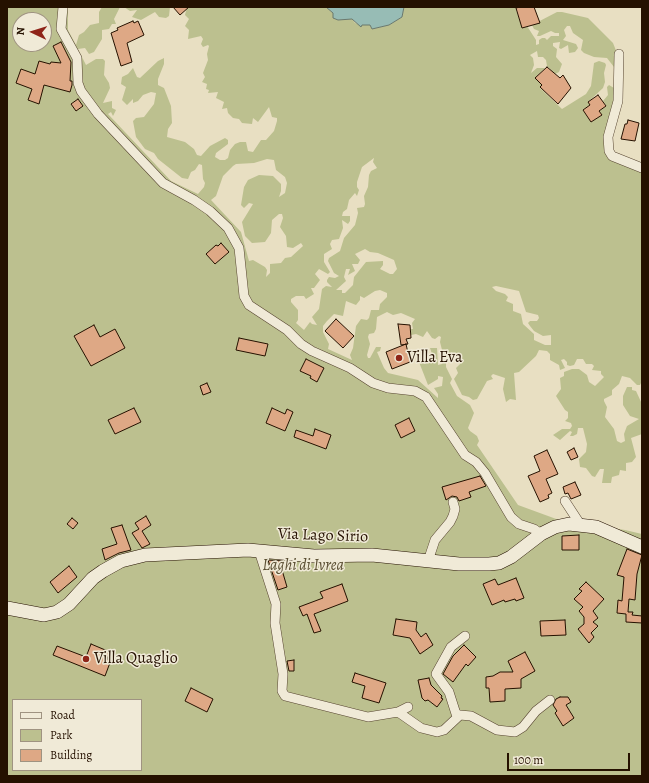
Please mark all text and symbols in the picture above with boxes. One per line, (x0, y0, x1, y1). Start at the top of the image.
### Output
north arrow (12, 12, 52, 52)
text: N (13, 27, 28, 36)
place label: Villa Eva (407, 348, 462, 368)
marker: Villa Eva (394, 353, 404, 363)
street label: Via Lago Sirio (277, 525, 369, 547)
park label: Laghi di Ivrea (262, 556, 344, 576)
place label: Villa Quaglio (94, 649, 178, 669)
marker: Villa Quaglio (81, 654, 91, 664)
legend (12, 699, 142, 771)
text: Road (50, 707, 75, 723)
text: Park (50, 727, 73, 743)
scale bar (509, 745, 632, 771)
text: Building (50, 747, 92, 763)
text: 100 m (514, 752, 543, 768)

